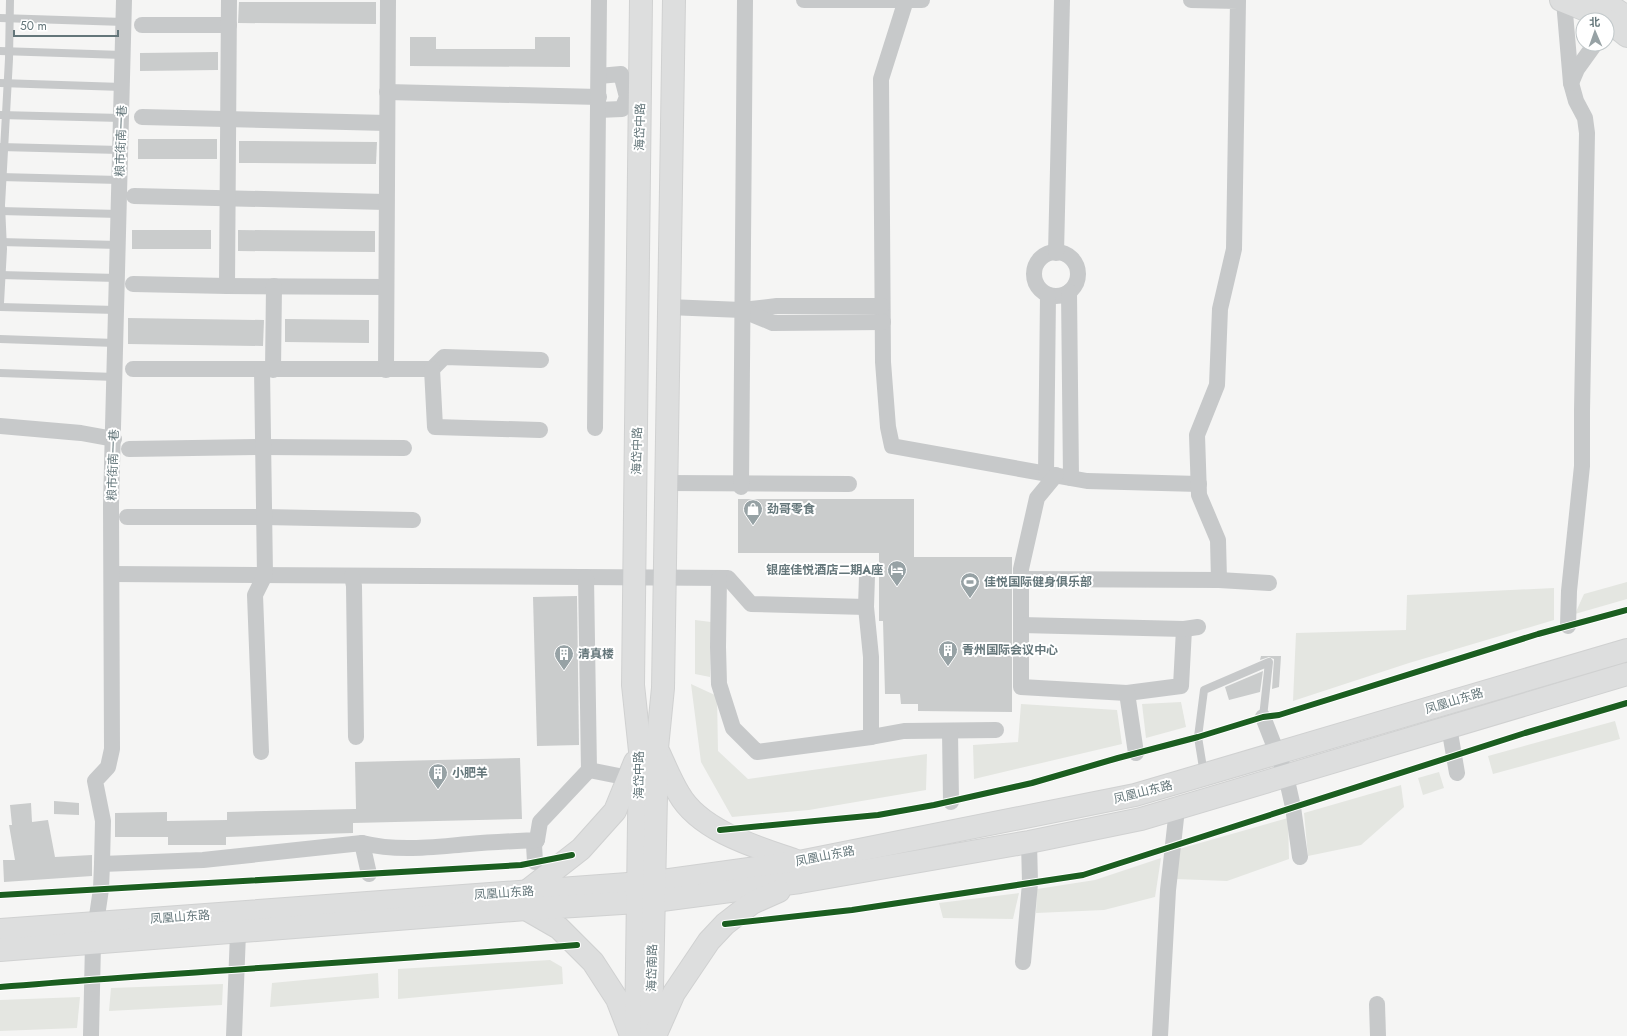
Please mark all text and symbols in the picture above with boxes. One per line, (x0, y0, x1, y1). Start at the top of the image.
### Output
scale bar (14, 12, 118, 38)
north arrow (1575, 12, 1615, 52)
text: 北 (1589, 14, 1600, 30)
text: 50 m (20, 17, 47, 35)
street label: 海岱中路 (631, 103, 649, 151)
street label: 粮市街南一巷 (111, 105, 131, 177)
street label: 海岱中路 (628, 427, 646, 475)
street label: 粮市街南一巷 (103, 429, 123, 501)
shop icon: 劲哥零食 (742, 498, 764, 526)
place label: 劲哥零食 (767, 500, 815, 518)
hotel icon: 银座佳悦酒店二期A座 (886, 559, 908, 587)
place label: 银座佳悦酒店二期A座 (766, 561, 883, 579)
sports icon: 佳悦国际健身俱乐部 (959, 571, 981, 599)
place label: 佳悦国际健身俱乐部 (984, 573, 1092, 591)
building icon: 青州国际会议中心 (937, 639, 959, 667)
place label: 青州国际会议中心 (962, 641, 1058, 659)
building icon: 清真楼 (553, 643, 575, 671)
place label: 清真楼 (578, 645, 614, 663)
street label: 凤凰山东路 (1423, 684, 1485, 718)
street label: 海岱中路 (630, 751, 648, 799)
building icon: 小肥羊 (427, 762, 449, 790)
place label: 小肥羊 (452, 764, 488, 782)
street label: 凤凰山东路 (1112, 776, 1174, 808)
street label: 凤凰山东路 (794, 841, 856, 871)
street label: 凤凰山东路 (473, 882, 535, 904)
street label: 凤凰山东路 (149, 906, 211, 928)
street label: 海岱南路 (643, 944, 661, 992)

